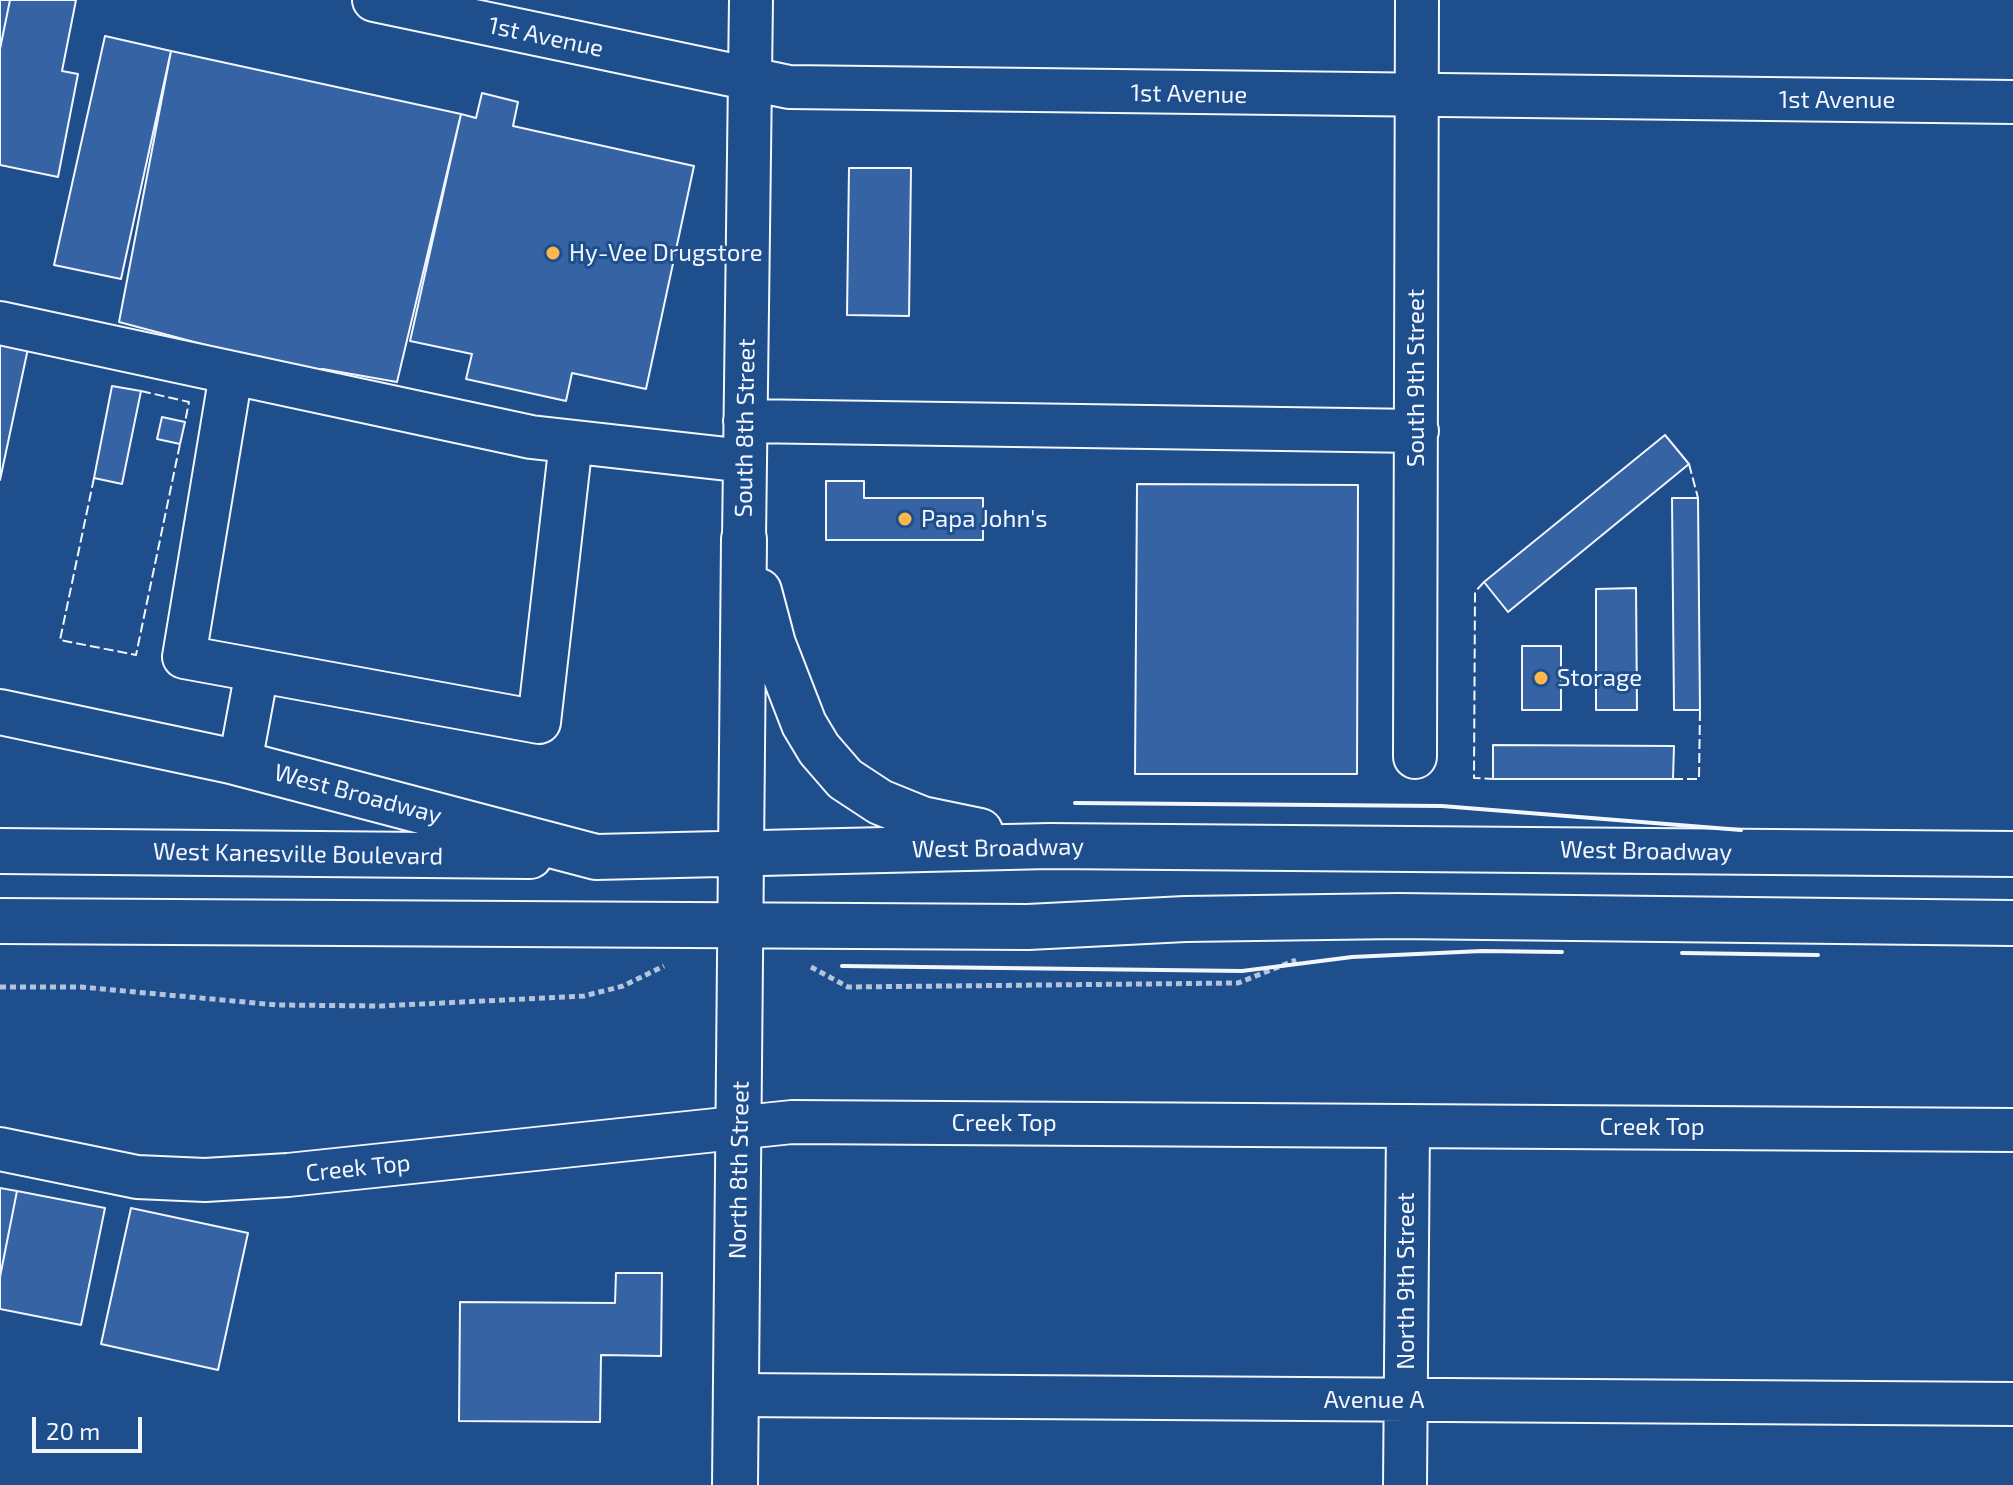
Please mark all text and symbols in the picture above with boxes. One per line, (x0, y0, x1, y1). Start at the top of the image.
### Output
street label: 1st Avenue (486, 11, 606, 63)
street label: 1st Avenue (1130, 79, 1248, 109)
street label: 1st Avenue (1779, 86, 1895, 114)
place label: Hy-Vee Drugstore (569, 239, 763, 267)
marker: Hy-Vee Drugstore (544, 244, 562, 262)
street label: South 9th Street (1402, 289, 1430, 467)
street label: South 8th Street (729, 338, 761, 518)
place label: Papa John's (921, 505, 1047, 533)
marker: Papa John's (896, 510, 914, 528)
place label: Storage (1557, 664, 1642, 692)
marker: Storage (1532, 669, 1550, 687)
street label: West Broadway (271, 758, 445, 830)
street label: West Broadway (912, 832, 1084, 864)
street label: West Broadway (1560, 835, 1732, 867)
street label: West Kanesville Boulevard (153, 837, 443, 871)
street label: North 8th Street (723, 1081, 755, 1259)
street label: Creek Top (951, 1109, 1057, 1137)
street label: Creek Top (1599, 1113, 1705, 1141)
street label: Creek Top (304, 1148, 412, 1188)
street label: North 9th Street (1392, 1192, 1420, 1370)
street label: Avenue A (1324, 1386, 1424, 1414)
scale bar (36, 1401, 146, 1451)
text: 20 m (46, 1416, 100, 1445)

